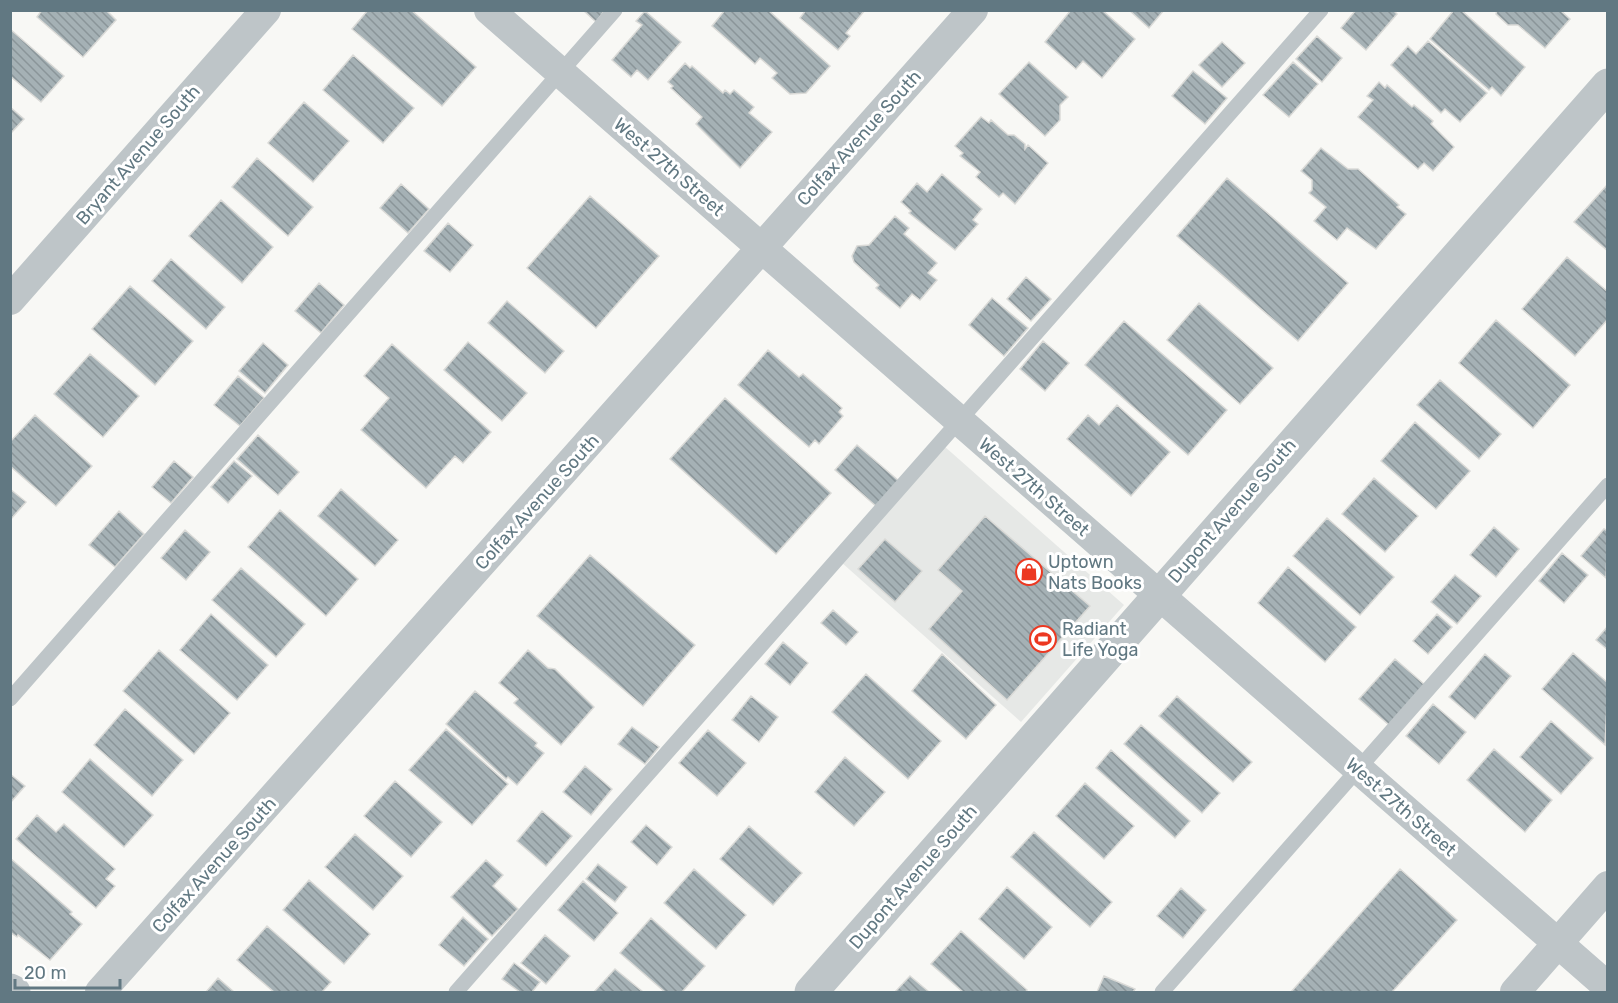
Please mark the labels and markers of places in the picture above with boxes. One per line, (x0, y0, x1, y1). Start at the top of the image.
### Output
place label: Uptown Nats Books (1048, 551, 1142, 594)
shop icon: Uptown Nats Books (1014, 557, 1044, 587)
place label: Radiant Life Yoga (1062, 618, 1138, 661)
sports icon: Radiant Life Yoga (1028, 624, 1058, 654)

